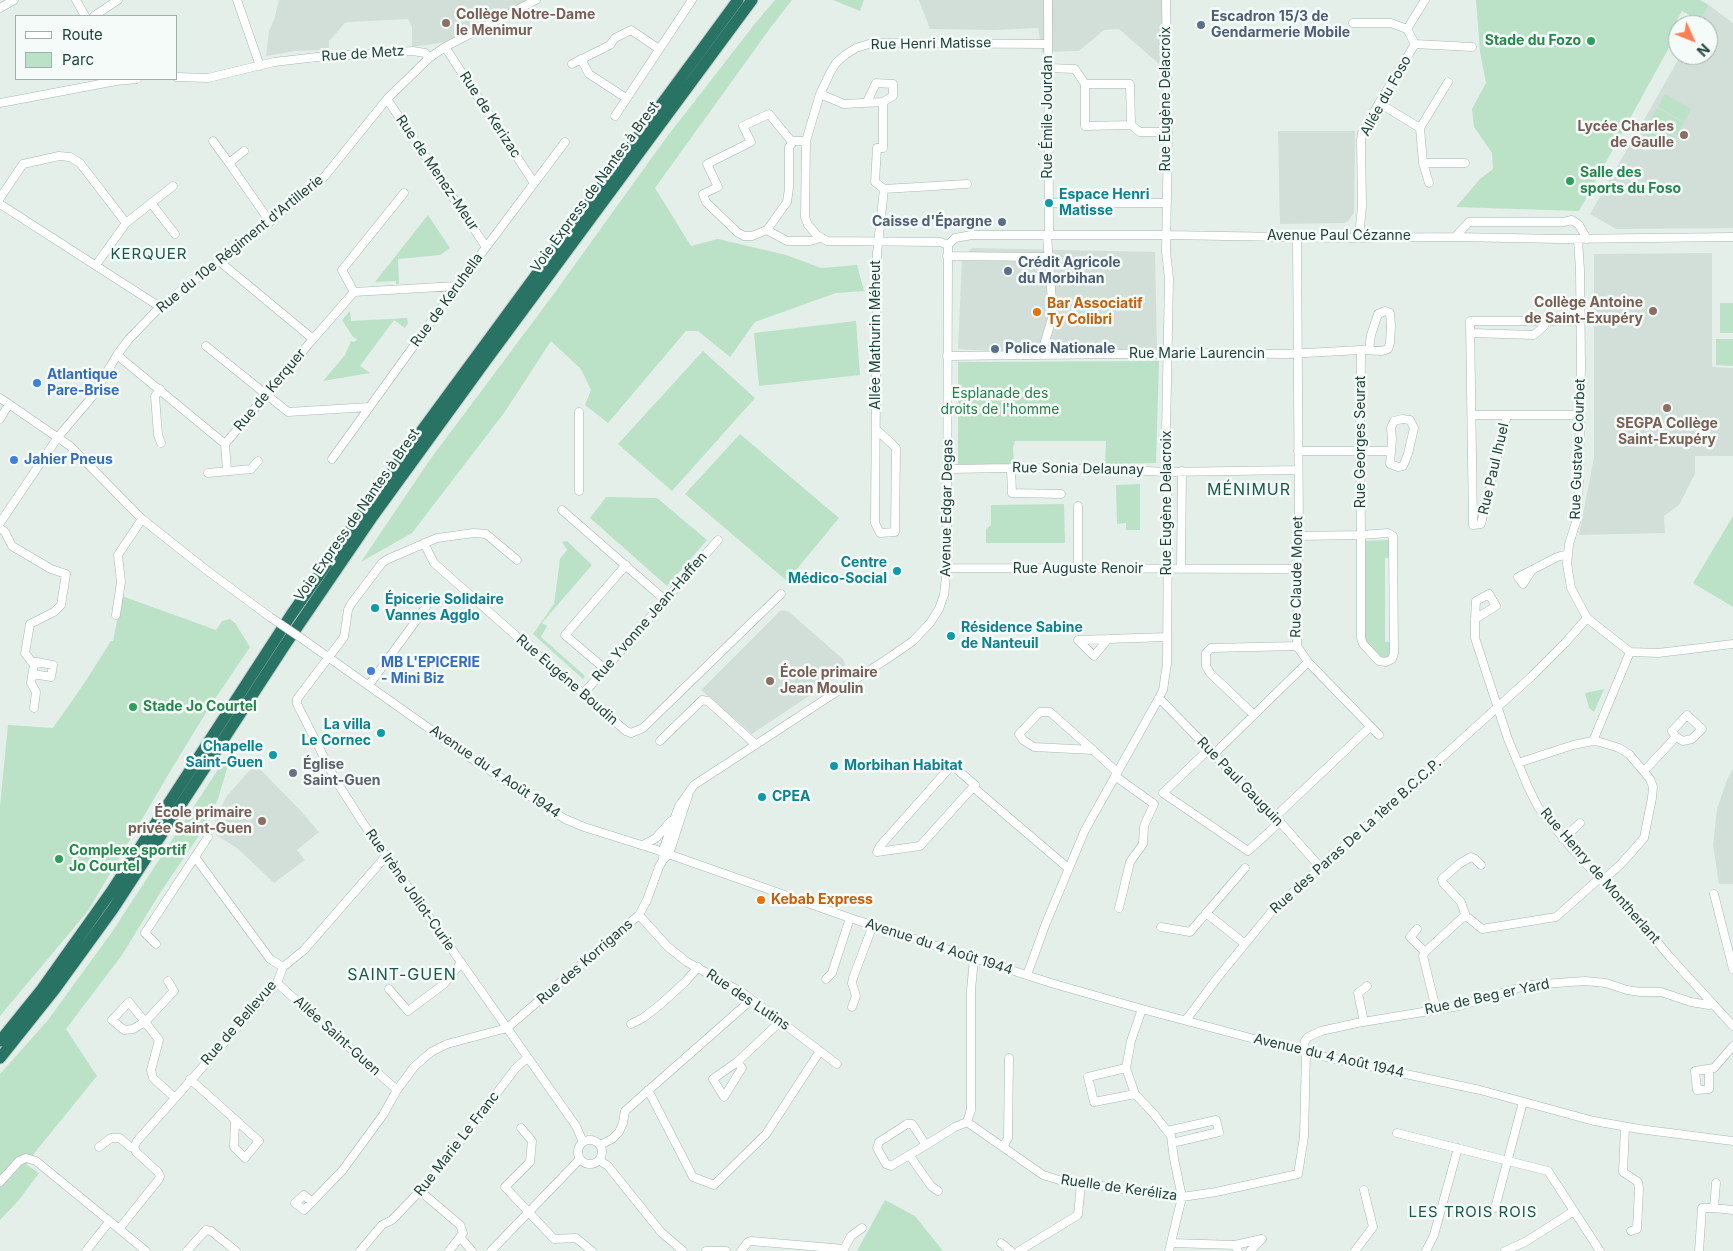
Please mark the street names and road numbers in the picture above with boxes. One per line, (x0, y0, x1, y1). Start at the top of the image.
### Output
street label: Rue Eugène Delacroix (1158, 26, 1174, 172)
street label: Rue Henri Matisse (871, 35, 991, 53)
street label: Rue de Metz (321, 43, 405, 65)
street label: Allée du Foso (1357, 53, 1415, 139)
street label: Rue Émile Jourdan (1040, 55, 1056, 179)
street label: Rue de Kerizac (456, 69, 524, 161)
street label: Voie Express de Nantes à Brest (527, 98, 663, 276)
street label: Rue de Menez-Meur (392, 112, 482, 234)
street label: Rue du 10e Régiment d'Artillerie (153, 171, 327, 317)
street label: Avenue Paul Cézanne (1267, 228, 1411, 244)
street label: Rue de Keruhella (407, 250, 487, 350)
street label: Allée Mathurin Méheut (868, 260, 884, 410)
street label: Rue de Kerquer (231, 345, 309, 435)
street label: Rue Marie Laurencin (1129, 346, 1265, 362)
street label: Rue Georges Seurat (1353, 376, 1369, 508)
street label: Rue Gustave Courbet (1567, 378, 1589, 520)
street label: Rue Paul Ihuel (1475, 421, 1513, 517)
street label: Voie Express de Nantes à Brest (291, 425, 423, 605)
street label: Rue Eugène Delacroix (1159, 430, 1175, 576)
street label: Avenue Edgar Degas (937, 439, 957, 577)
street label: Rue Sonia Delaunay (1012, 459, 1144, 479)
street label: Rue Claude Monet (1288, 516, 1306, 638)
street label: Rue Yvonne Jean-Haffen (589, 549, 711, 685)
street label: Rue Auguste Renoir (1013, 561, 1143, 577)
street label: Rue Eugéne Boudin (513, 631, 621, 729)
street label: Avenue du 4 Août 1944 (426, 722, 564, 822)
street label: Rue Paul Gauguin (1193, 734, 1287, 830)
street label: Rue des Paras De La 1ère B.C.C.P. (1267, 755, 1445, 917)
street label: Rue Henry de Montherlant (1537, 805, 1663, 947)
street label: Rue Irène Joliot-Curie (362, 826, 458, 954)
street label: Avenue du 4 Août 1944 (863, 915, 1015, 979)
street label: Rue des Korrigans (534, 916, 636, 1008)
street label: Rue des Lutins (703, 966, 793, 1034)
street label: Rue de Beg er Yard (1423, 976, 1551, 1018)
street label: Rue de Bellevue (198, 977, 280, 1069)
street label: Allée Saint-Guen (290, 993, 384, 1079)
street label: Avenue du 4 Août 1944 (1252, 1030, 1406, 1082)
street label: Rue Marie Le Franc (411, 1088, 503, 1200)
street label: Ruelle de Keréliza (1060, 1171, 1178, 1205)

